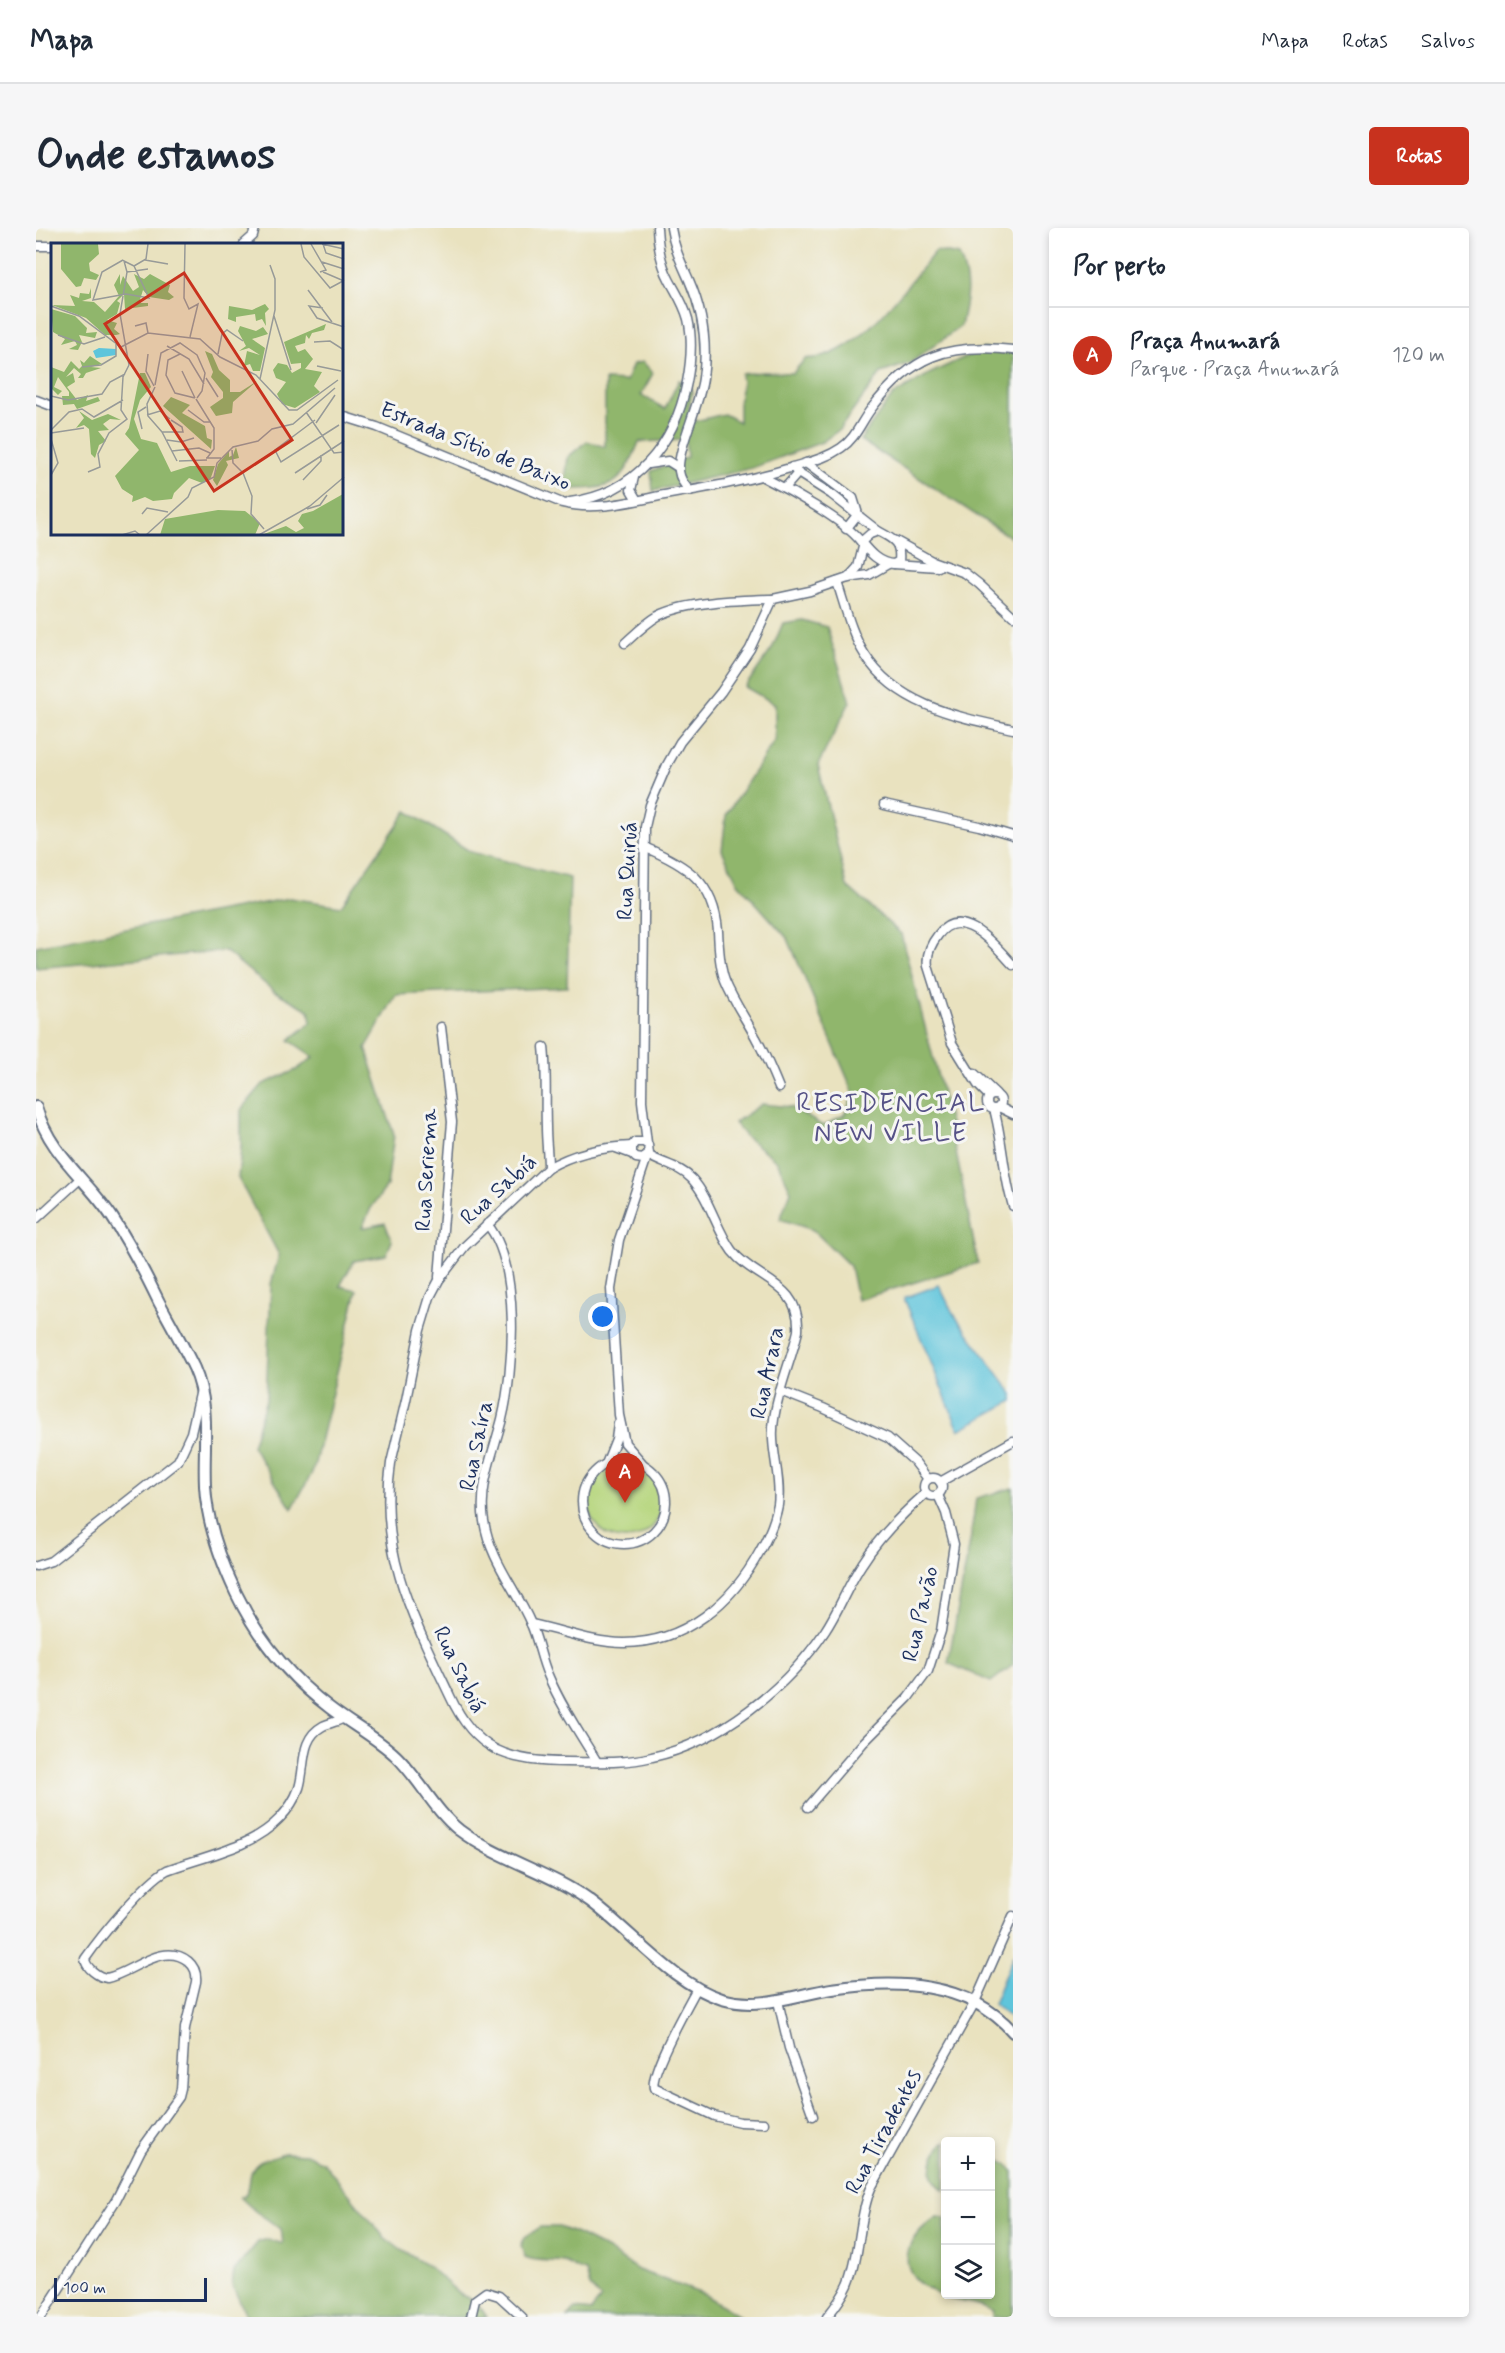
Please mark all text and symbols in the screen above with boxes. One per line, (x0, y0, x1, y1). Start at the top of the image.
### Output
text: Mapa (30, 23, 94, 60)
text: Mapa (1261, 27, 1309, 55)
text: Rotas (1342, 27, 1388, 55)
text: Salvos (1421, 27, 1475, 55)
button: Rotas (1369, 127, 1469, 185)
text: Onde estamos (36, 129, 276, 184)
inset map (51, 243, 344, 536)
text: Por perto (1073, 250, 1166, 284)
text: Praça Anumará (1130, 328, 1280, 356)
text: A (1086, 342, 1099, 369)
text: 120 m (1392, 342, 1445, 369)
text: Parque · Praça Anumará (1130, 356, 1339, 383)
street label: Estrada Sítio de Baixo (376, 396, 574, 498)
street label: Rua Quiruá (611, 821, 645, 921)
district label: RESIDENCIAL NEW VILLE (796, 1087, 986, 1151)
street label: Rua Seriema (410, 1107, 444, 1232)
street label: Rua Sabiá (455, 1148, 543, 1232)
your location (588, 1302, 617, 1331)
street label: Rua Arara (745, 1324, 791, 1422)
street label: Rua Saíra (454, 1398, 500, 1494)
pin: A (606, 1454, 644, 1503)
street label: Rua Pavão (896, 1563, 946, 1665)
street label: Rua Sabiá (426, 1622, 492, 1718)
street label: Rua Tiradentes (839, 2064, 929, 2199)
map controls (941, 2137, 995, 2299)
button: + (941, 2137, 995, 2191)
button: − (941, 2191, 995, 2245)
button: layers (941, 2245, 995, 2299)
scale bar (54, 2275, 207, 2302)
text: 100 m (63, 2278, 106, 2299)

